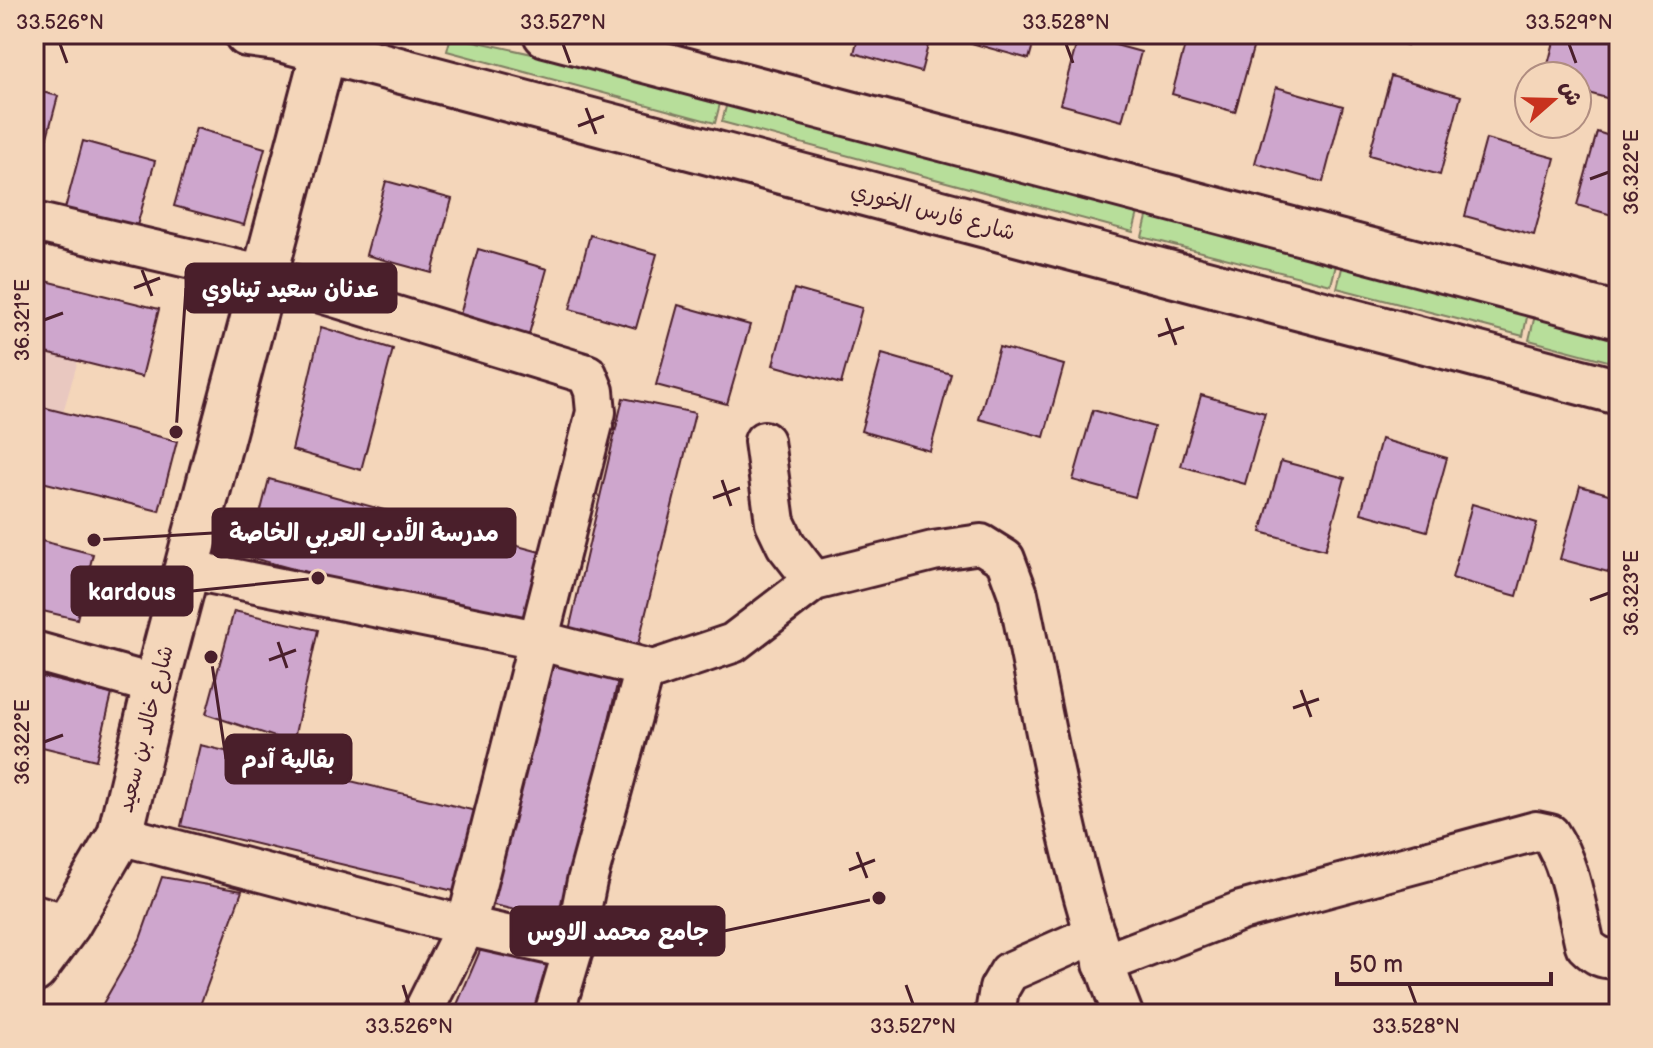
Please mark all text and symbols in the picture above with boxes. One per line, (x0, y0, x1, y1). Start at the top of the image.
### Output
text: 33.526°N (16, 11, 104, 35)
text: 33.527°N (520, 11, 606, 35)
text: 33.528°N (1022, 11, 1110, 35)
text: 33.529°N (1525, 11, 1613, 35)
north arrow (1513, 60, 1593, 140)
text: ش (1554, 78, 1587, 110)
text: 36.322°E (1620, 129, 1644, 215)
street label: شارع فارس الخوري (847, 177, 1018, 249)
callout: عدنان سعيد تيناوي (186, 264, 396, 312)
text: عدنان سعيد تيناوي (202, 275, 380, 307)
text: 36.321°E (11, 279, 35, 361)
callout: مدرسة الأدب العربي الخاصة (213, 509, 515, 557)
text: مدرسة الأدب العربي الخاصة (229, 516, 499, 554)
text: 36.323°E (1620, 550, 1644, 636)
callout: kardous (72, 567, 192, 615)
text: kardous (88, 578, 176, 607)
street label: شارع خالد بن سعيد (112, 643, 181, 816)
text: 36.322°E (11, 699, 35, 785)
callout: بقالية آدم (226, 735, 351, 783)
text: بقالية آدم (241, 746, 335, 778)
callout: جامع محمد الاوس (511, 907, 724, 955)
text: جامع محمد الاوس (527, 918, 709, 949)
scale bar (1337, 936, 1551, 986)
text: 50 m (1349, 950, 1403, 979)
text: 33.526°N (365, 1015, 453, 1039)
text: 33.527°N (870, 1015, 956, 1039)
text: 33.528°N (1372, 1015, 1460, 1039)

